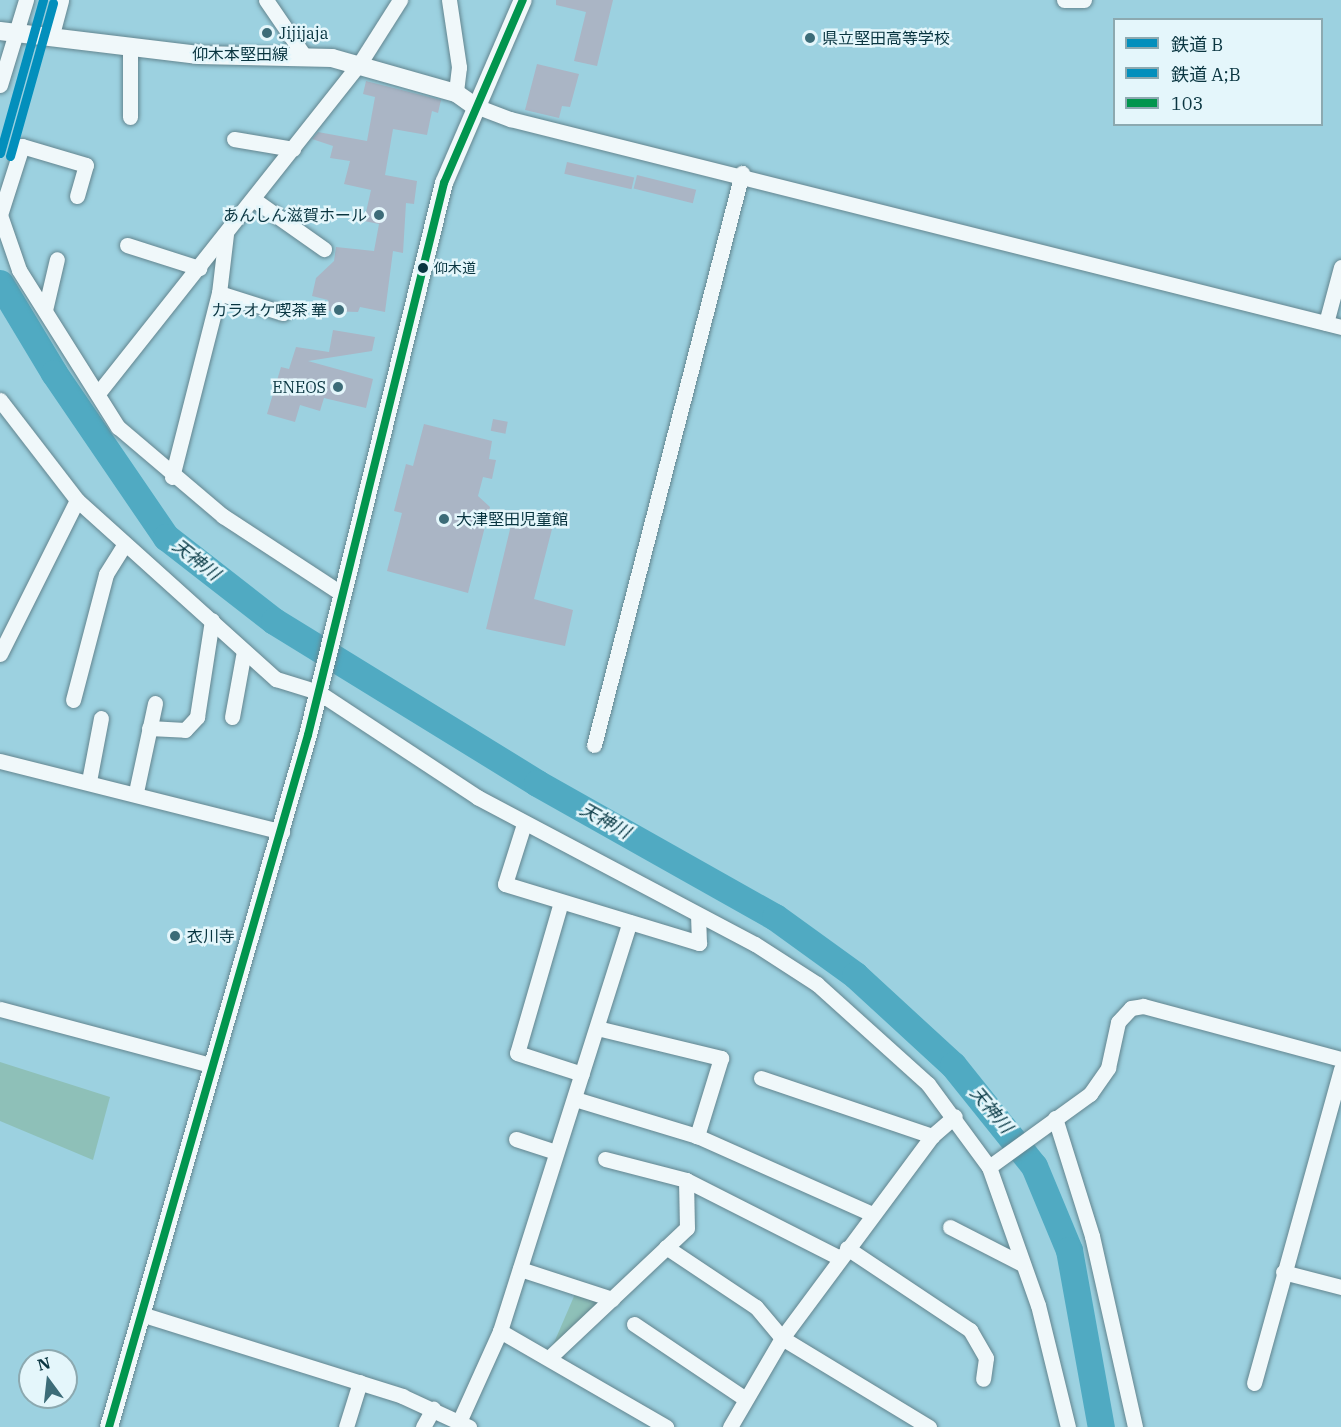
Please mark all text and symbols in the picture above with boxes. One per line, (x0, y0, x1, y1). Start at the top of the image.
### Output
legend (1113, 18, 1323, 126)
place label: Jijijaja (279, 23, 328, 43)
marker: Jijijaja (260, 26, 274, 40)
place label: 県立堅田高等学校 (822, 28, 950, 48)
marker: 県立堅田高等学校 (803, 31, 817, 45)
text: 鉄道 B (1171, 33, 1223, 56)
street label: 仰木本堅田線 (192, 44, 288, 64)
text: 鉄道 A;B (1171, 63, 1241, 86)
text: 103 (1171, 92, 1203, 115)
place label: あんしん滋賀ホール (223, 205, 367, 225)
marker: あんしん滋賀ホール (372, 208, 386, 222)
place label: 仰木道 (434, 260, 476, 276)
marker: 仰木道 (417, 262, 429, 274)
place label: カラオケ喫茶 華 (211, 300, 327, 320)
marker: カラオケ喫茶 華 (332, 303, 346, 317)
place label: ENEOS (272, 377, 326, 397)
marker: ENEOS (331, 380, 345, 394)
place label: 大津堅田児童館 (456, 509, 568, 529)
marker: 大津堅田児童館 (437, 512, 451, 526)
water label: 天神川 (168, 535, 224, 585)
water label: 天神川 (576, 798, 634, 844)
place label: 衣川寺 (187, 926, 235, 946)
marker: 衣川寺 (168, 929, 182, 943)
water label: 天神川 (965, 1082, 1017, 1138)
north arrow (18, 1349, 78, 1409)
text: N (35, 1352, 53, 1375)

